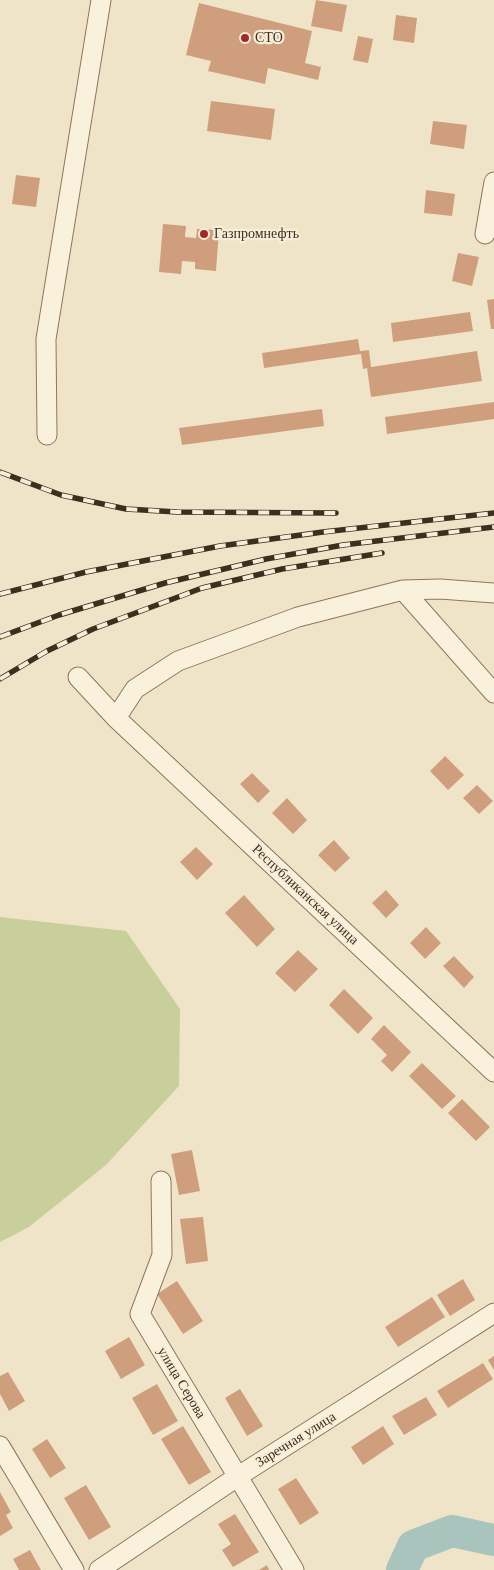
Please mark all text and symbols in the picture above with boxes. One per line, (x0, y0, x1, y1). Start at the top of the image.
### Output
place label: СТО (255, 30, 283, 46)
marker: СТО (239, 32, 251, 44)
place label: Газпромнефть (214, 226, 299, 242)
marker: Газпромнефть (198, 228, 210, 240)
street label: Республиканская улица (248, 841, 362, 949)
street label: улица Серова (153, 1344, 209, 1422)
street label: Заречная улица (253, 1409, 339, 1471)

